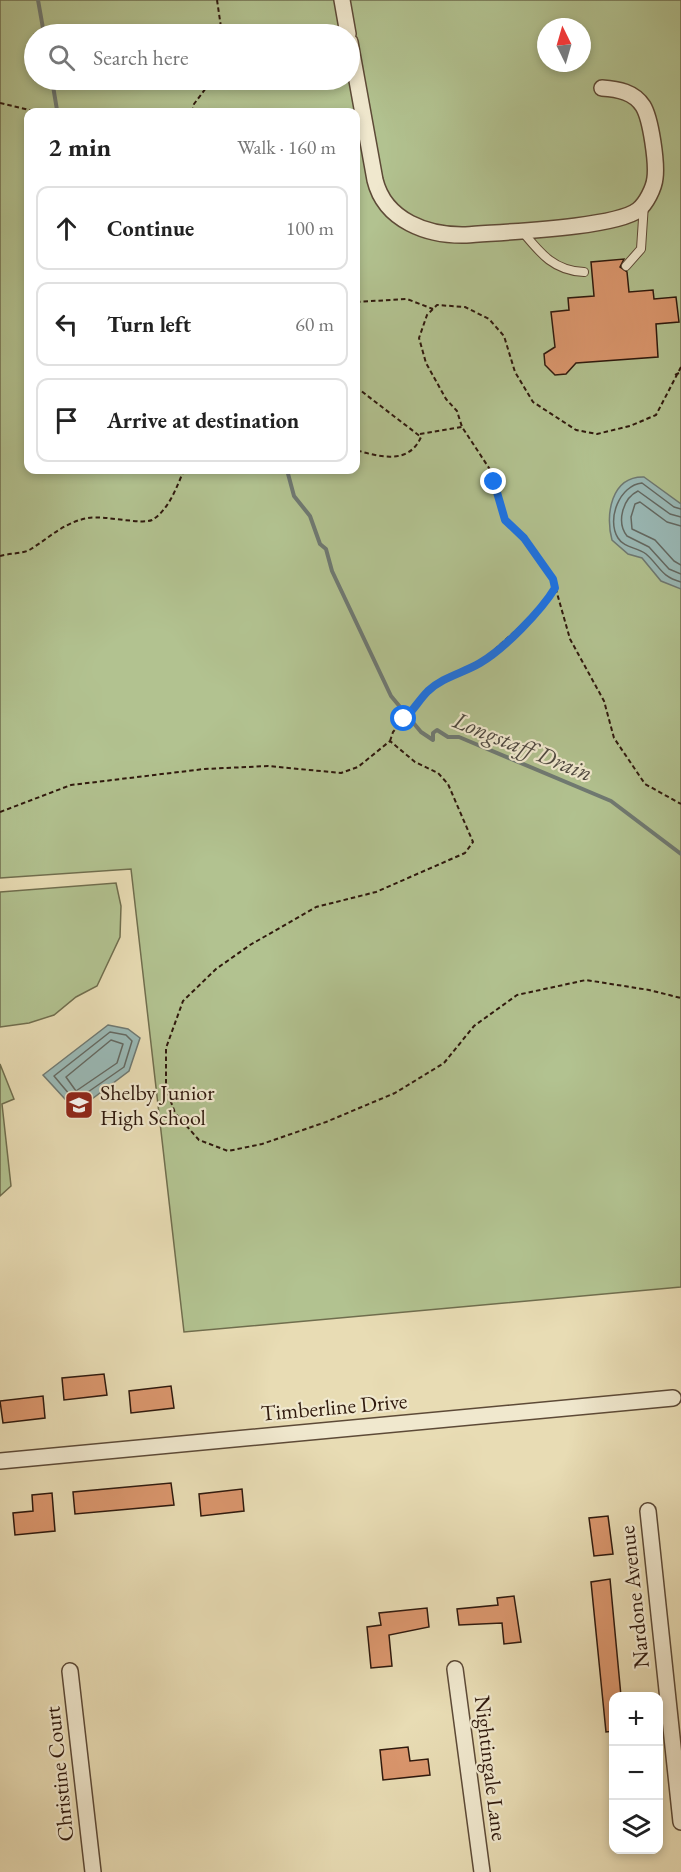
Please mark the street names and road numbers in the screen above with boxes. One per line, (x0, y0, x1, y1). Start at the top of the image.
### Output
street label: Timberline Drive (260, 1386, 409, 1428)
street label: Nardone Avenue (612, 1524, 656, 1670)
street label: Nightingale Lane (468, 1694, 514, 1843)
street label: Christine Court (37, 1705, 81, 1843)

